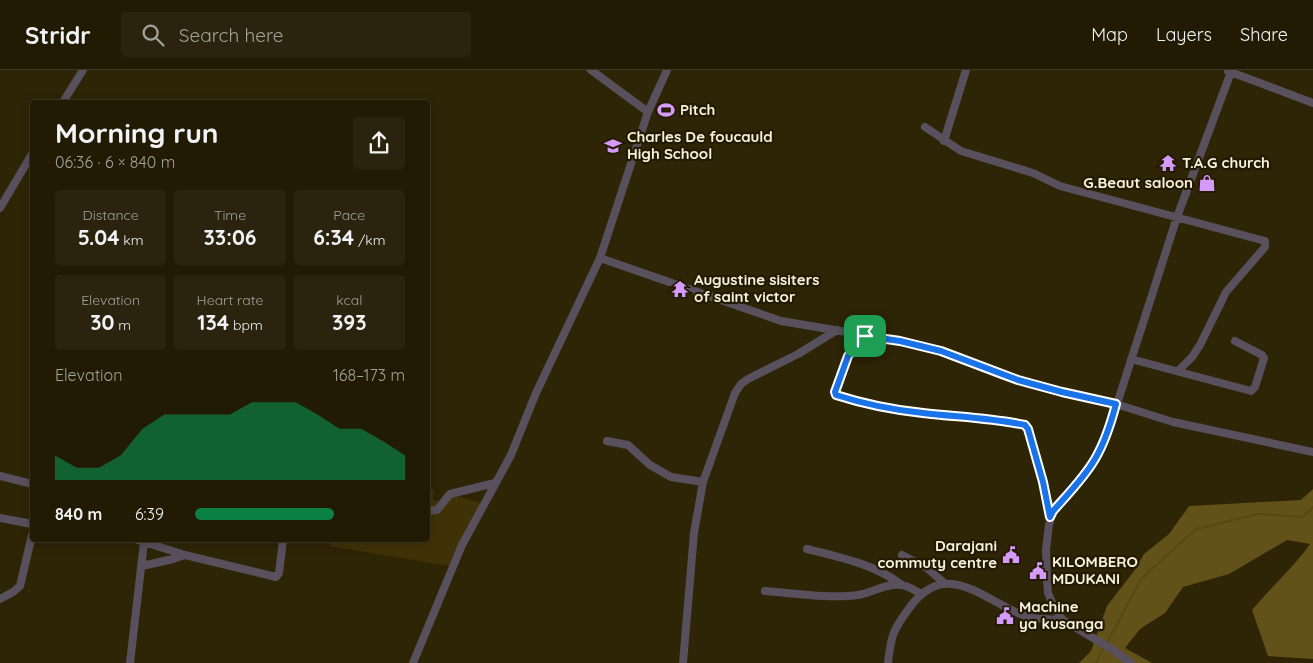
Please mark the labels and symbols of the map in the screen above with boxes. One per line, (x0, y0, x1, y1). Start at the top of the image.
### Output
sports icon: Pitch (656, 100, 676, 120)
place label: Pitch (680, 100, 715, 119)
place label: Charles De foucauld High School (627, 127, 773, 163)
school or university icon: Charles De foucauld High School (603, 136, 623, 156)
temple icon: T.A.G church (1158, 153, 1178, 173)
place label: T.A.G church (1182, 153, 1270, 172)
place label: G.Beaut saloon (1083, 173, 1193, 192)
shop icon: G.Beaut saloon (1197, 173, 1217, 193)
place label: Augustine sisiters of saint victor (694, 270, 819, 306)
temple icon: Augustine sisiters of saint victor (670, 279, 690, 299)
pin (844, 315, 886, 357)
place label: Darajani commuty centre (877, 536, 997, 572)
public building icon: Darajani commuty centre (1001, 545, 1021, 565)
place label: KILOMBERO MDUKANI (1052, 552, 1138, 588)
public building icon: KILOMBERO MDUKANI (1028, 561, 1048, 581)
place label: Machine ya kusanga (1019, 597, 1103, 633)
public building icon: Machine ya kusanga (995, 606, 1015, 626)

